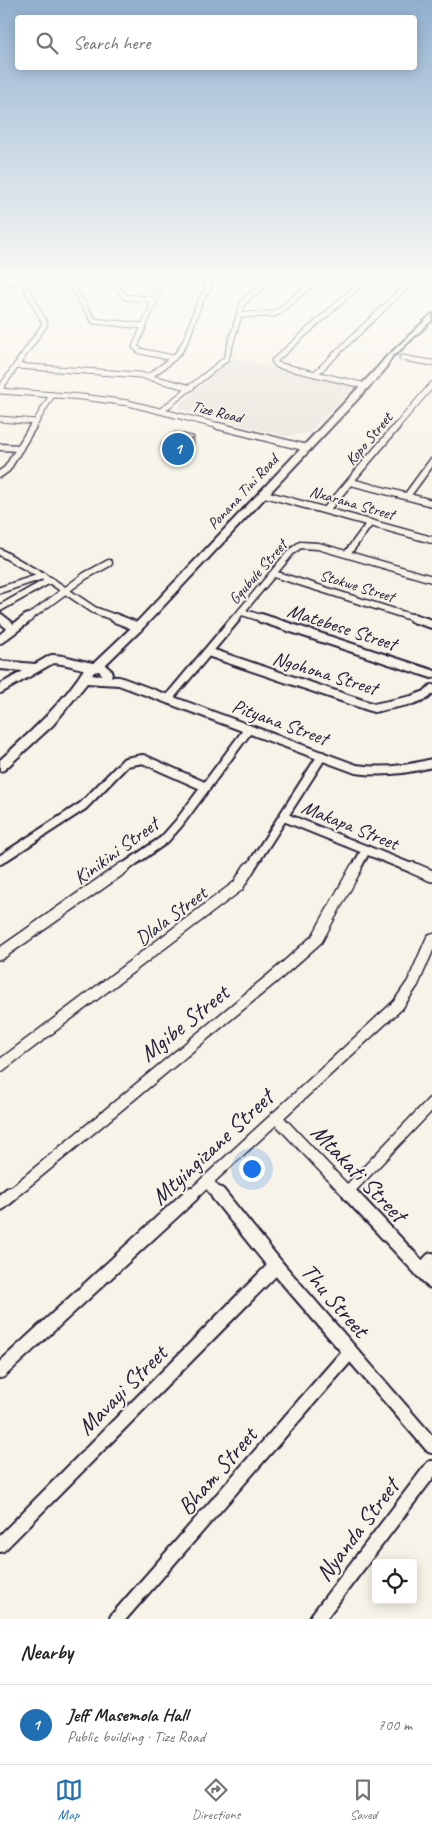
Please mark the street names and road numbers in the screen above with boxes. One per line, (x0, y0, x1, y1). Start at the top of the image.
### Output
street label: Tize Road (190, 396, 247, 429)
street label: Kopo Street (341, 407, 398, 470)
street label: Ponana Tini Road (203, 448, 285, 534)
street label: Nxarana Street (307, 481, 399, 525)
street label: Gqubule Street (225, 534, 293, 608)
street label: Stokwe Street (317, 565, 399, 608)
street label: Matebese Street (284, 598, 403, 657)
street label: Ngohona Street (270, 645, 384, 702)
street label: Pityana Street (229, 693, 335, 752)
street label: Makapa Street (298, 794, 404, 857)
street label: Kinikini Street (69, 810, 166, 890)
street label: Dlala Street (130, 880, 214, 951)
street label: Mgibe Street (133, 977, 236, 1068)
street label: Mtyingizane Street (145, 1081, 282, 1211)
street label: Mtakati Street (305, 1118, 415, 1231)
street label: Thu Street (294, 1257, 377, 1345)
street label: Mavayi Street (71, 1337, 175, 1441)
street label: Bham Street (171, 1419, 265, 1521)
street label: Nyanda Street (309, 1470, 407, 1587)

